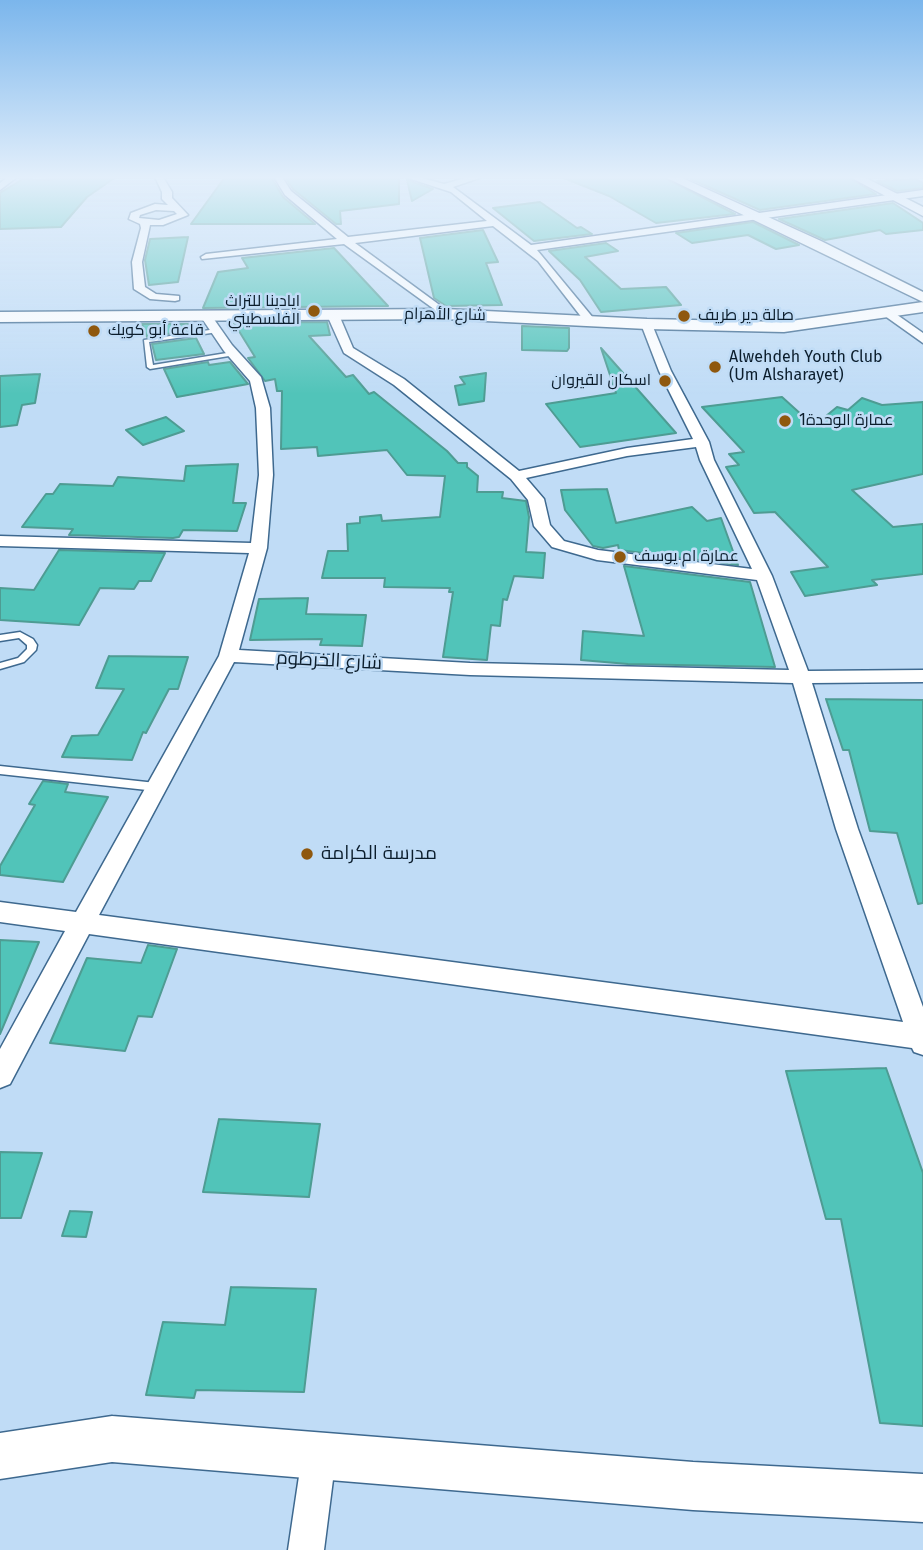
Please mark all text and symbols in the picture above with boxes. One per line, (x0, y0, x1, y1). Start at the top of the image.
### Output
place label: ايادينا للتراث الفلسطيني (225, 292, 300, 330)
marker: ايادينا للتراث الفلسطيني (306, 303, 322, 319)
street label: شارع الأهرام (404, 305, 486, 325)
place label: صالة دير طريف (698, 306, 794, 326)
marker: صالة دير طريف (676, 308, 692, 324)
place label: قاعة أبو كويك (108, 321, 204, 341)
marker: قاعة أبو كويك (86, 323, 102, 339)
place label: Alwehdeh Youth Club (Um Alsharayet) (729, 348, 883, 386)
marker: Alwehdeh Youth Club (Um Alsharayet) (707, 359, 723, 375)
place label: اسكان القيروان (551, 371, 651, 391)
marker: اسكان القيروان (657, 373, 673, 389)
place label: عمارة الوحدة1 (799, 411, 893, 431)
marker: عمارة الوحدة1 (777, 413, 793, 429)
place label: عمارة ام يوسف (634, 547, 739, 567)
marker: عمارة ام يوسف (612, 549, 628, 565)
street label: شارع الخرطوم (275, 647, 383, 675)
place label: مدرسة الكرامة (321, 843, 437, 865)
marker: مدرسة الكرامة (299, 846, 315, 862)

